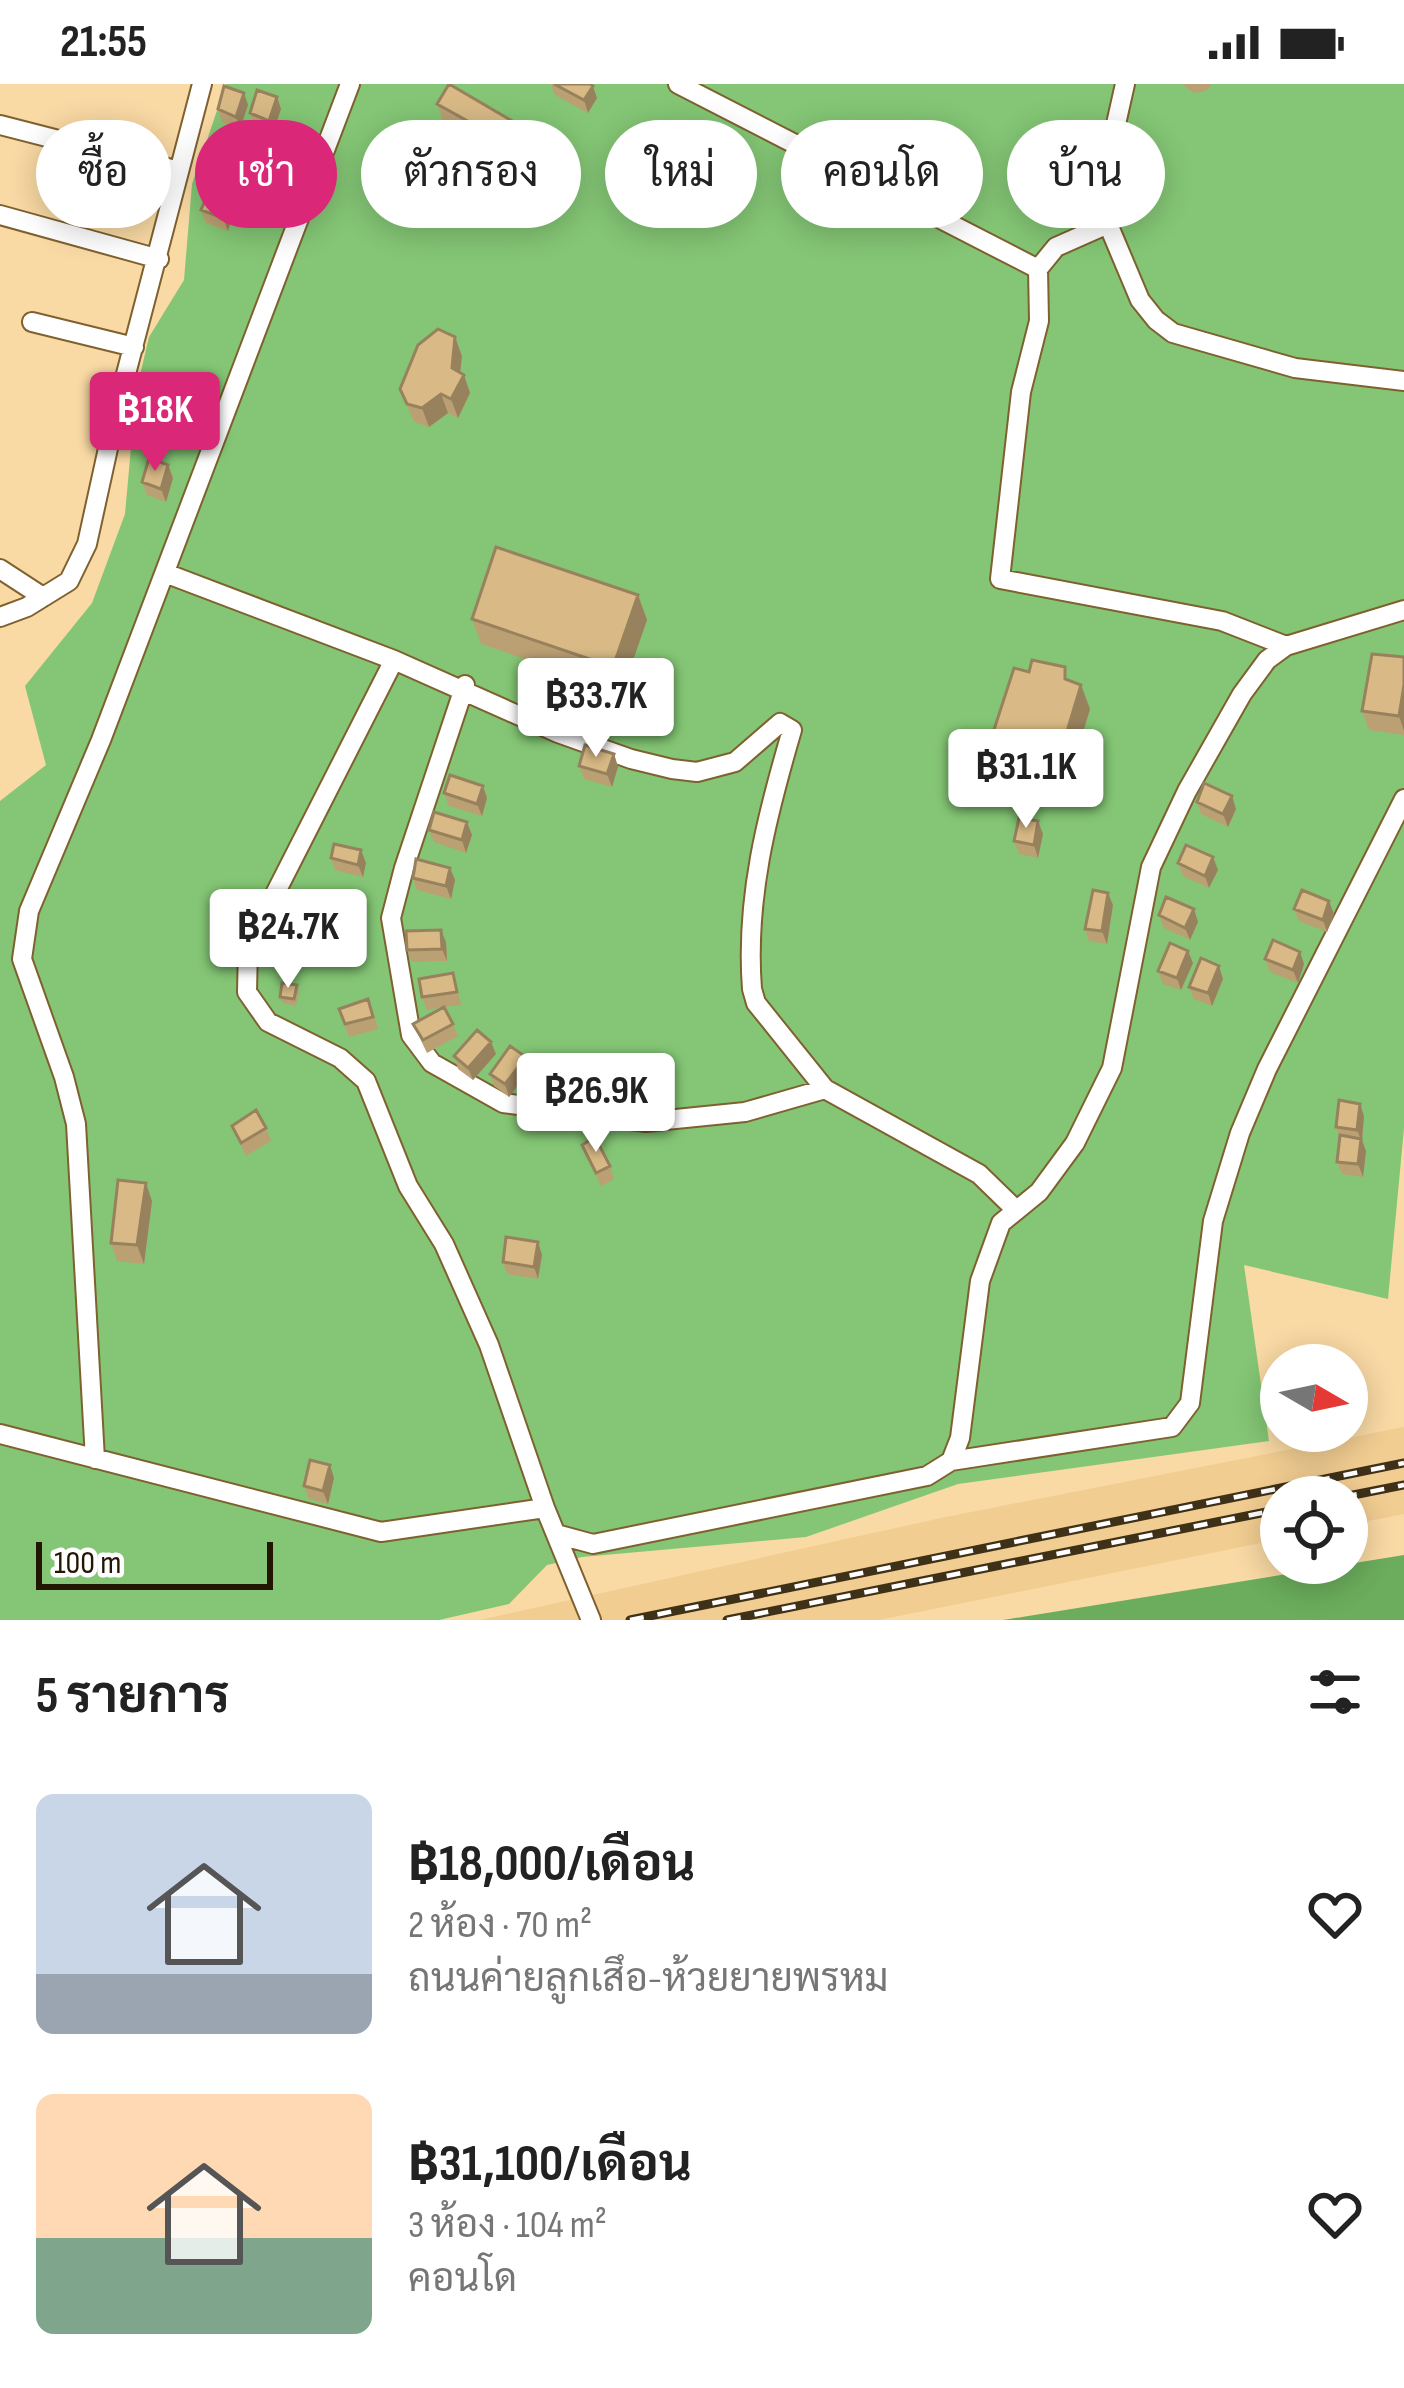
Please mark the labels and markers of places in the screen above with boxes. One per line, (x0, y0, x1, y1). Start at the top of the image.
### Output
pin: ฿18K (84, 372, 226, 474)
pin: ฿33.7K (498, 658, 694, 760)
pin: ฿31.1K (928, 729, 1124, 831)
pin: ฿24.7K (190, 889, 386, 991)
pin: ฿26.9K (498, 1053, 694, 1155)

